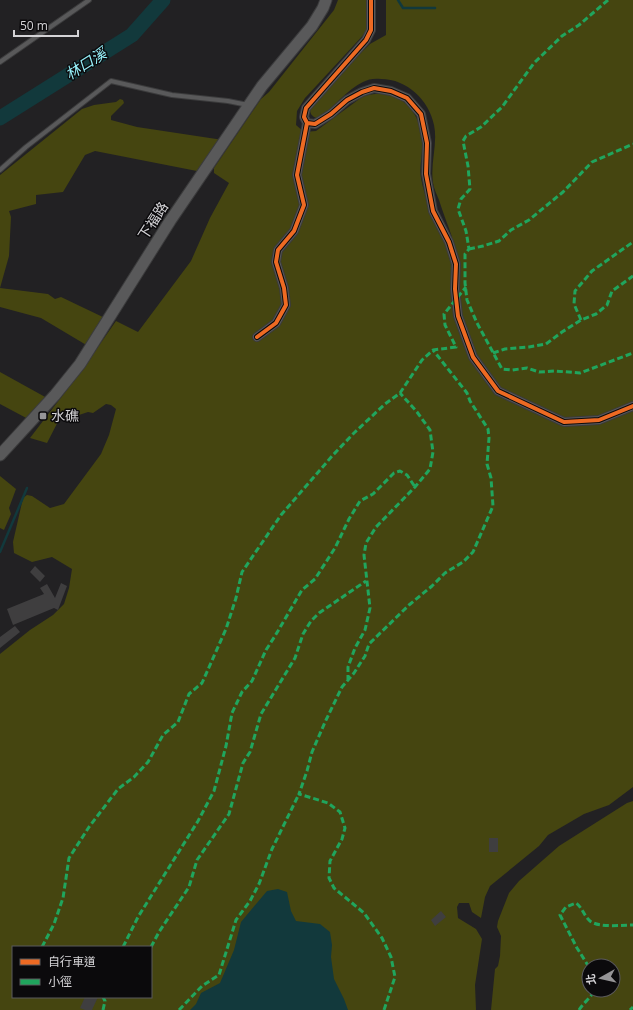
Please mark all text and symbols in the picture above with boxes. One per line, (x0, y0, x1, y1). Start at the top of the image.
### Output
scale bar (14, 12, 78, 38)
text: 50 m (20, 17, 48, 34)
water label: 林口溪 (61, 42, 112, 84)
street label: 下福路 (133, 198, 172, 244)
place label: 水礁 (51, 406, 79, 425)
marker: 水礁 (38, 411, 48, 421)
legend (12, 946, 152, 998)
text: 自行車道 (48, 953, 96, 970)
north arrow (581, 958, 621, 998)
text: 小徑 (48, 973, 72, 990)
text: 北 (582, 973, 599, 986)

